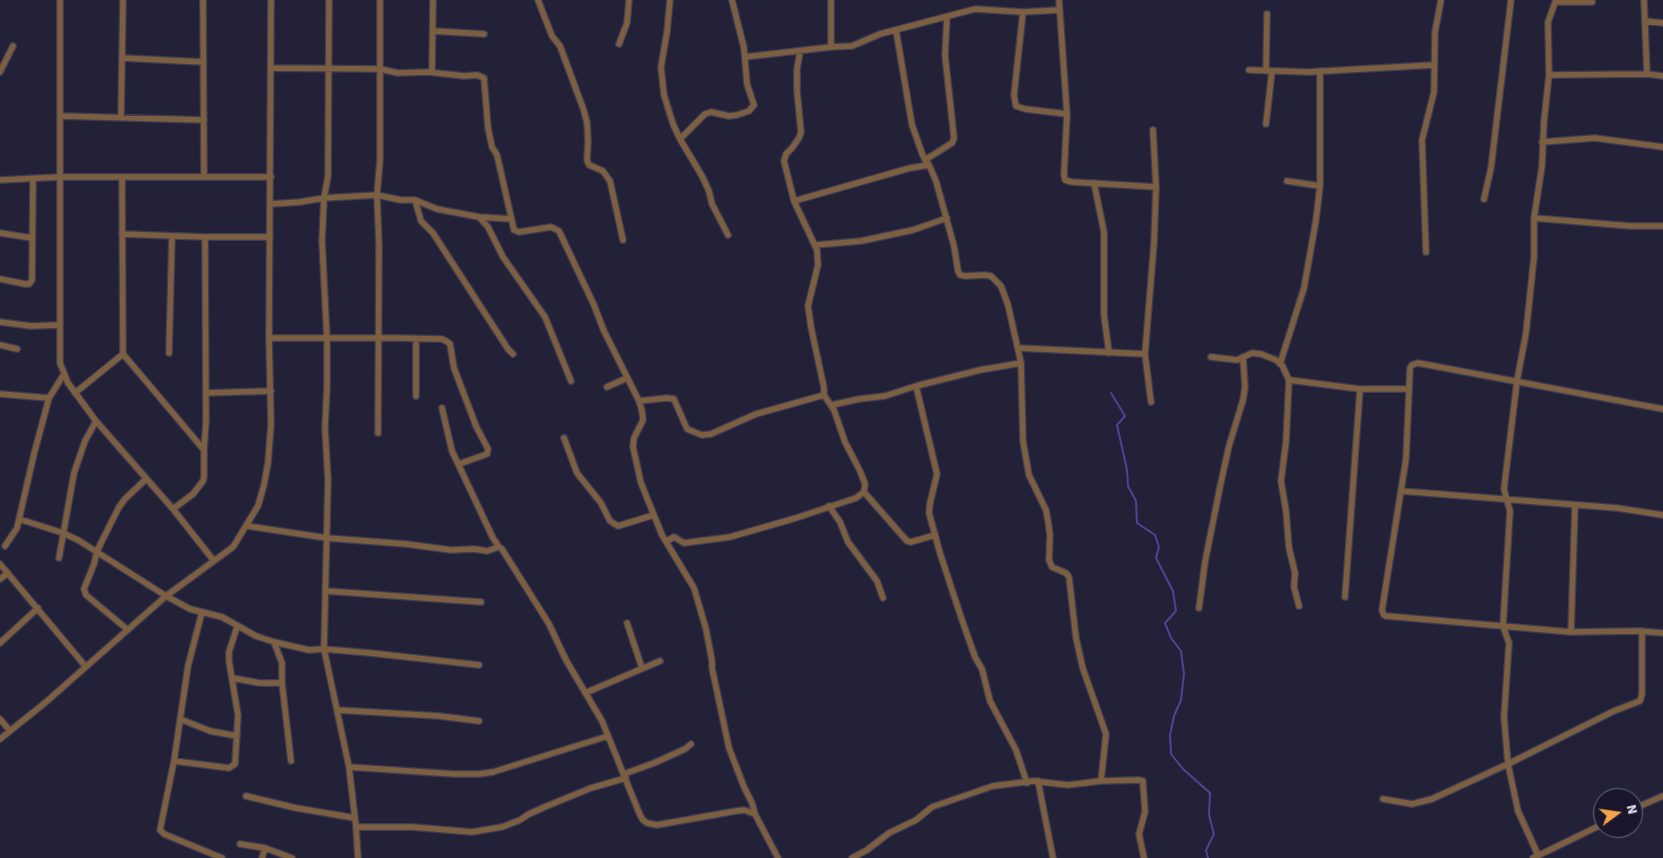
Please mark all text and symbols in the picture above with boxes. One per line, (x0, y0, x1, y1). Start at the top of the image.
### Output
north arrow (1593, 788, 1643, 838)
text: N (1621, 803, 1642, 817)

